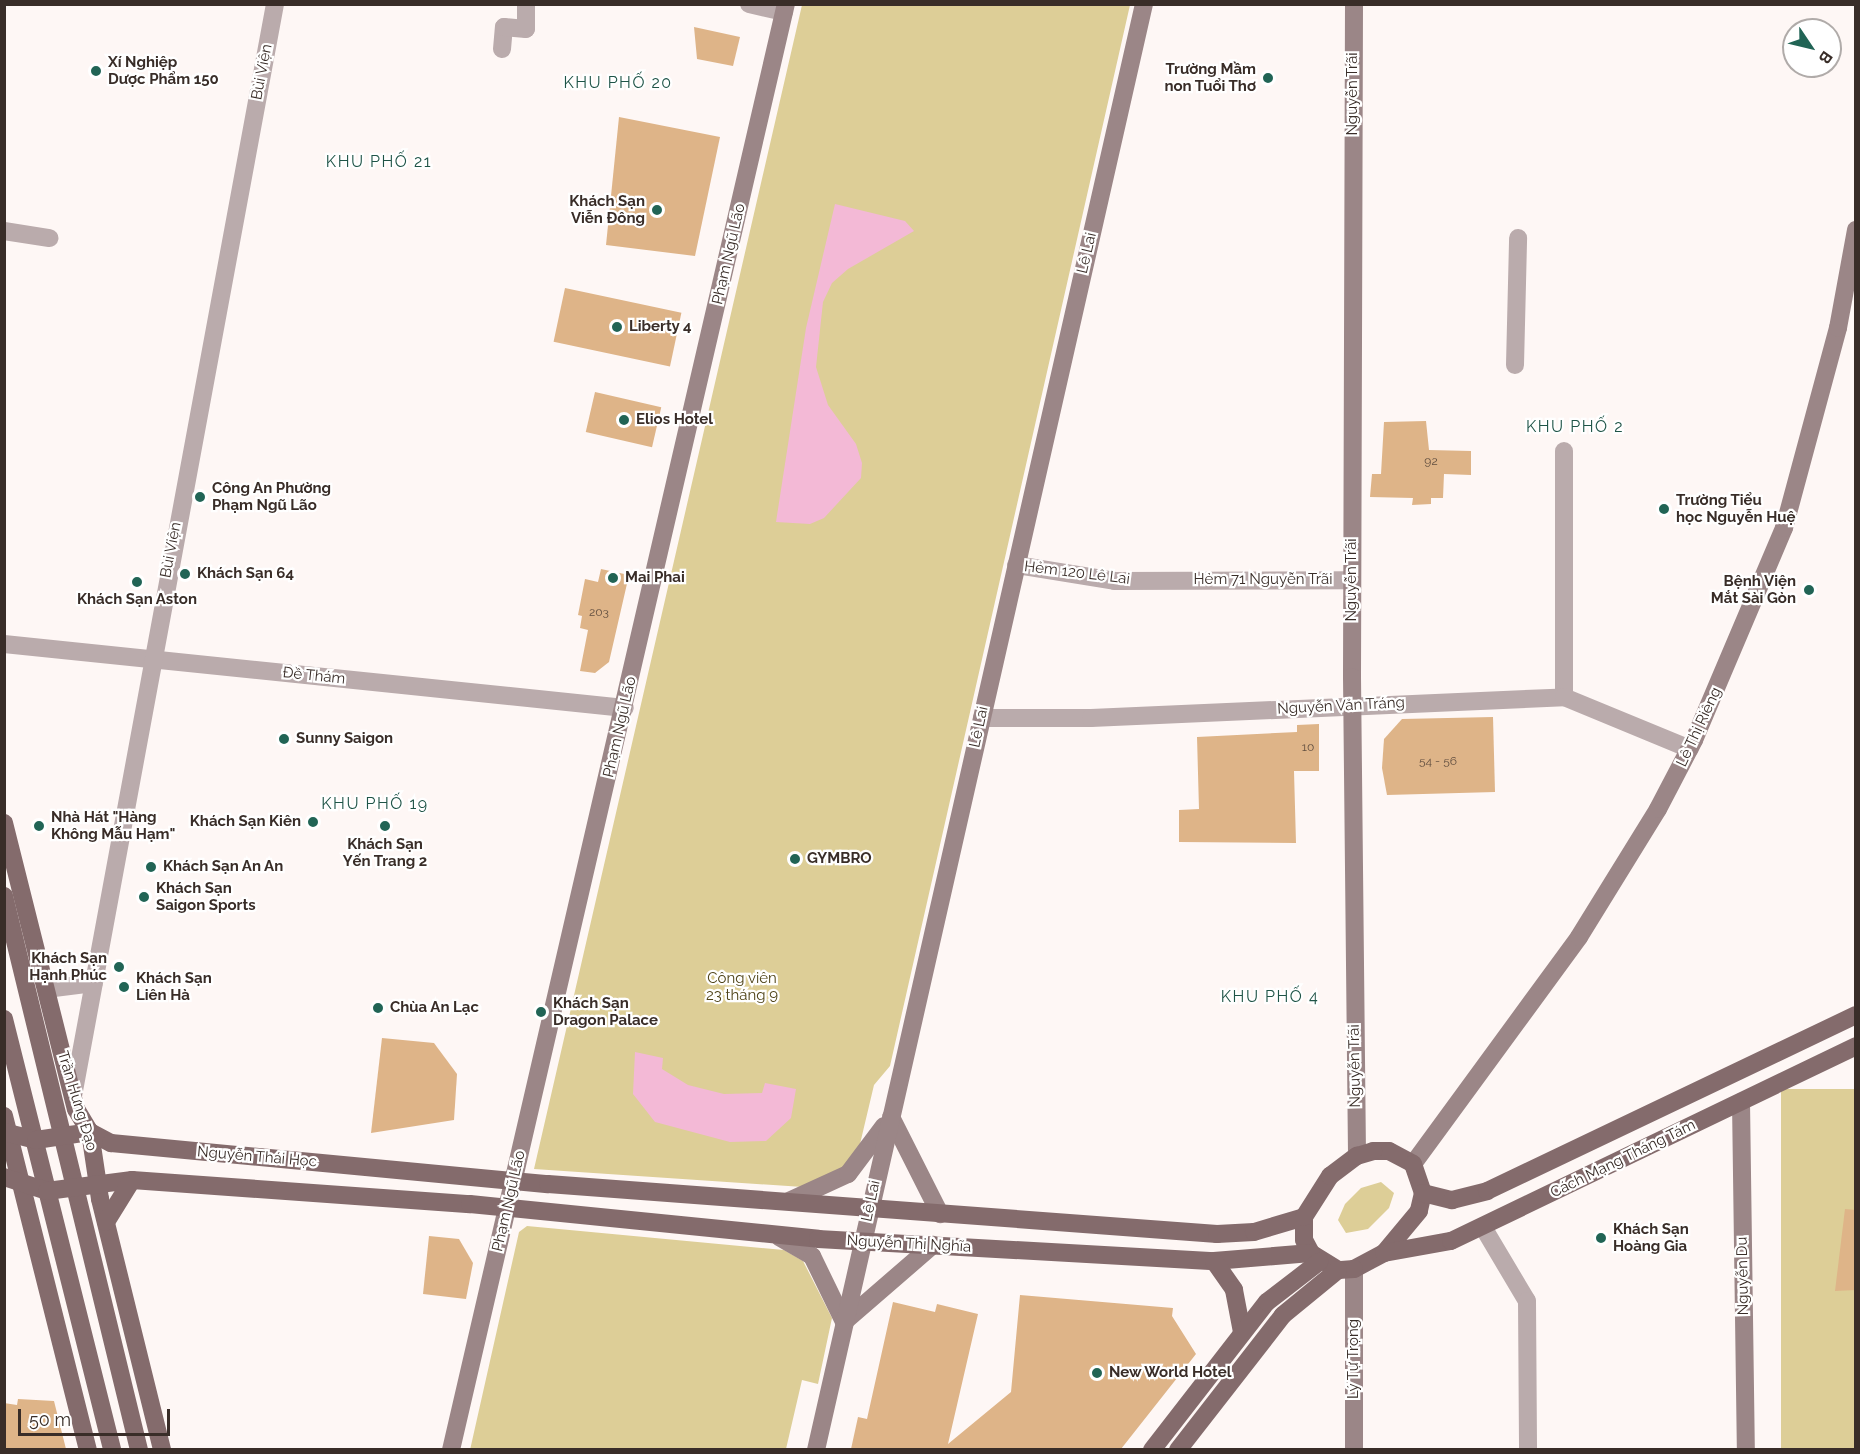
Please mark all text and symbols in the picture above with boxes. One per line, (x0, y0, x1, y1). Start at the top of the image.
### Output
north arrow (1782, 18, 1842, 78)
street label: Bùi Viện (248, 42, 276, 102)
text: B (1815, 48, 1836, 67)
street label: Nguyễn Trãi (1344, 52, 1362, 136)
place label: Xí Nghiệp Dược Phẩm 150 (108, 53, 219, 88)
place label: Trường Mầm non Tuổi Thơ (1164, 60, 1256, 95)
marker: Xí Nghiệp Dược Phẩm 150 (89, 64, 103, 78)
marker: Trường Mầm non Tuổi Thơ (1261, 71, 1275, 85)
district label: KHU PHỐ 20 (563, 73, 673, 93)
district label: KHU PHỐ 21 (326, 152, 432, 172)
place label: Khách Sạn Viễn Đông (569, 192, 645, 227)
street label: Phạm Ngũ Lão (709, 202, 749, 306)
marker: Khách Sạn Viễn Đông (650, 203, 664, 217)
street label: Lê Lai (1074, 231, 1100, 275)
place label: Liberty 4 (629, 318, 692, 336)
marker: Liberty 4 (610, 320, 624, 334)
place label: Elios Hotel (636, 411, 713, 429)
marker: Elios Hotel (617, 413, 631, 427)
district label: KHU PHỐ 2 (1526, 417, 1624, 437)
house number: 92 (1424, 455, 1438, 469)
place label: Công An Phường Phạm Ngũ Lão (212, 479, 332, 514)
marker: Công An Phường Phạm Ngũ Lão (193, 490, 207, 504)
place label: Trường Tiểu học Nguyễn Huệ (1676, 491, 1796, 526)
marker: Trường Tiểu học Nguyễn Huệ (1657, 502, 1671, 516)
street label: Bùi Viện (157, 520, 185, 580)
street label: Nguyễn Trãi (1343, 538, 1361, 622)
street label: Hẻm 120 Lê Lai (1023, 558, 1131, 588)
place label: Khách Sạn 64 (197, 565, 294, 583)
marker: Khách Sạn 64 (178, 567, 192, 581)
place label: Mai Phai (625, 569, 685, 587)
marker: Mai Phai (606, 571, 620, 585)
street label: Hẻm 71 Nguyễn Trãi (1193, 571, 1333, 589)
place label: Bệnh Viện Mắt Sài Gòn (1711, 572, 1796, 607)
marker: Khách Sạn Aston (130, 575, 144, 589)
marker: Bệnh Viện Mắt Sài Gòn (1800, 581, 1818, 599)
place label: Khách Sạn Aston (77, 591, 197, 609)
house number: 203 (589, 606, 609, 620)
street label: Ðề Thám (282, 664, 346, 688)
street label: Phạm Ngũ Lão (600, 675, 640, 779)
street label: Lê Thị Riêng (1673, 684, 1725, 770)
street label: Nguyễn Văn Tráng (1276, 694, 1406, 718)
street label: Lê Lai (966, 705, 992, 749)
place label: Sunny Saigon (296, 730, 394, 748)
marker: Sunny Saigon (277, 732, 291, 746)
house number: 10 (1302, 741, 1314, 755)
house number: 54 - 56 (1419, 755, 1457, 769)
district label: KHU PHỐ 19 (321, 794, 429, 814)
place label: Nhà Hát "Hàng Không Mẫu Hạm" (51, 808, 175, 843)
place label: Khách Sạn Kiên (190, 813, 301, 831)
marker: Khách Sạn Kiên (306, 815, 320, 829)
marker: Nhà Hát "Hàng Không Mẫu Hạm" (32, 819, 46, 833)
marker: Khách Sạn Yến Trang 2 (378, 819, 392, 833)
place label: Khách Sạn Yến Trang 2 (342, 835, 428, 870)
place label: GYMBRO (807, 850, 872, 868)
marker: GYMBRO (788, 852, 802, 866)
place label: Khách Sạn An An (163, 858, 284, 876)
marker: Khách Sạn An An (144, 860, 158, 874)
place label: Khách Sạn Saigon Sports (156, 879, 256, 914)
marker: Khách Sạn Saigon Sports (137, 890, 151, 904)
place label: Khách Sạn Hạnh Phúc (29, 949, 107, 984)
marker: Khách Sạn Hạnh Phúc (112, 960, 126, 974)
place label: Khách Sạn Liên Hà (136, 969, 212, 1004)
park label: Công viên 23 tháng 9 (706, 969, 778, 1004)
marker: Khách Sạn Liên Hà (117, 980, 131, 994)
district label: KHU PHỐ 4 (1221, 987, 1319, 1007)
place label: Khách Sạn Dragon Palace (553, 994, 658, 1029)
place label: Chùa An Lạc (390, 999, 479, 1017)
marker: Chùa An Lạc (371, 1001, 385, 1015)
marker: Khách Sạn Dragon Palace (534, 1005, 548, 1019)
street label: Nguyễn Trãi (1345, 1024, 1365, 1108)
street label: Trần Hưng Đạo (53, 1049, 101, 1153)
street label: Cách Mạng Tháng Tám (1547, 1116, 1699, 1202)
street label: Nguyễn Thái Học (196, 1143, 318, 1171)
street label: Phạm Ngũ Lão (489, 1149, 529, 1253)
street label: Lê Lai (858, 1179, 884, 1223)
place label: Khách Sạn Hoàng Gia (1613, 1220, 1689, 1255)
marker: Khách Sạn Hoàng Gia (1594, 1231, 1608, 1245)
street label: Nguyễn Thị Nghĩa (846, 1232, 972, 1256)
street label: Nguyễn Du (1733, 1236, 1753, 1316)
street label: Lý Tự Trọng (1345, 1318, 1363, 1400)
place label: New World Hotel (1109, 1364, 1232, 1382)
marker: New World Hotel (1090, 1366, 1104, 1380)
scale bar (21, 1397, 172, 1435)
text: 50 m (29, 1409, 71, 1430)

